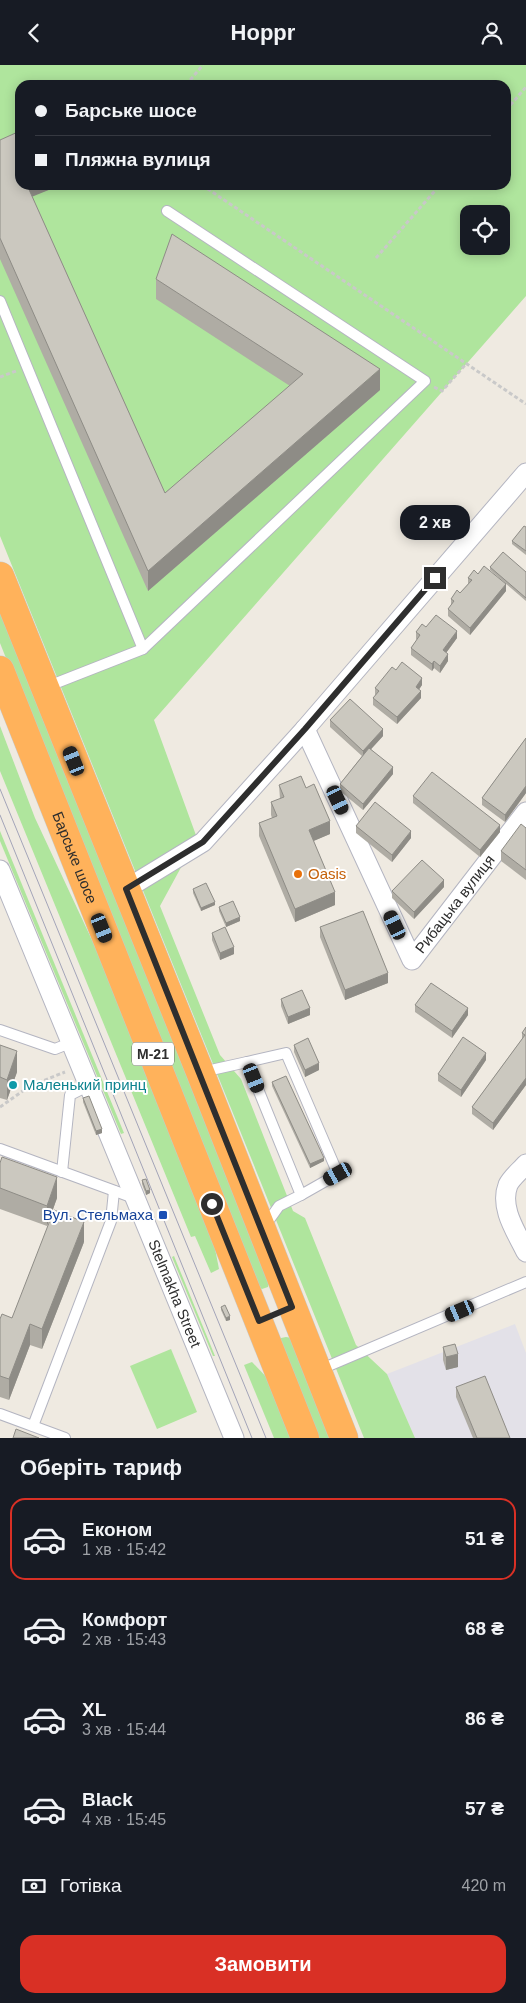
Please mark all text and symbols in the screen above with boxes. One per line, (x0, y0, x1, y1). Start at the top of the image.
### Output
icon: back (20, 19, 48, 47)
icon: person (478, 19, 506, 47)
text: Hoppr (231, 20, 295, 45)
text: Барське шосе (65, 100, 197, 121)
text: Пляжна вулиця (65, 149, 211, 170)
map controls (460, 205, 510, 255)
button: locate (460, 205, 510, 255)
callout: 2 хв (400, 505, 470, 541)
text: 2 хв (419, 514, 451, 531)
route end (424, 567, 446, 589)
car (61, 744, 86, 778)
car (324, 783, 351, 817)
street label: Барське шосе (49, 809, 101, 906)
street label: Рибацька вулиця (411, 851, 498, 956)
place label: Oasis (308, 865, 346, 882)
marker: Oasis (292, 868, 304, 880)
car (381, 908, 408, 942)
car (89, 911, 114, 945)
road number: М-21 (132, 1043, 174, 1066)
car (241, 1061, 266, 1095)
place label: Маленький принц (23, 1076, 147, 1093)
marker: Маленький принц (7, 1079, 19, 1091)
car (321, 1160, 354, 1188)
route start (201, 1193, 223, 1215)
place label: Вул. Стельмаха (43, 1206, 154, 1223)
marker: Вул. Стельмаха (157, 1209, 169, 1221)
street label: Stelmakha Street (145, 1237, 205, 1351)
car (443, 1298, 476, 1324)
text: Оберіть тариф (20, 1455, 182, 1480)
icon: car (22, 1517, 67, 1562)
text: Економ (82, 1519, 152, 1540)
text: 51 ₴ (465, 1528, 504, 1549)
text: 1 хв · 15:42 (82, 1541, 166, 1558)
icon: car (22, 1607, 67, 1652)
text: Комфорт (82, 1609, 167, 1630)
text: 68 ₴ (465, 1618, 504, 1639)
text: 2 хв · 15:43 (82, 1631, 166, 1648)
icon: car (22, 1697, 67, 1742)
text: XL (82, 1699, 106, 1720)
text: 86 ₴ (465, 1708, 504, 1729)
text: 3 хв · 15:44 (82, 1721, 166, 1738)
icon: car (22, 1787, 67, 1832)
text: Black (82, 1789, 133, 1810)
text: 57 ₴ (465, 1798, 504, 1819)
text: 4 хв · 15:45 (82, 1811, 166, 1828)
icon: cash (20, 1872, 48, 1900)
text: Готівка (60, 1875, 121, 1896)
text: 420 m (462, 1877, 506, 1894)
button: Замовити (20, 1935, 506, 1993)

